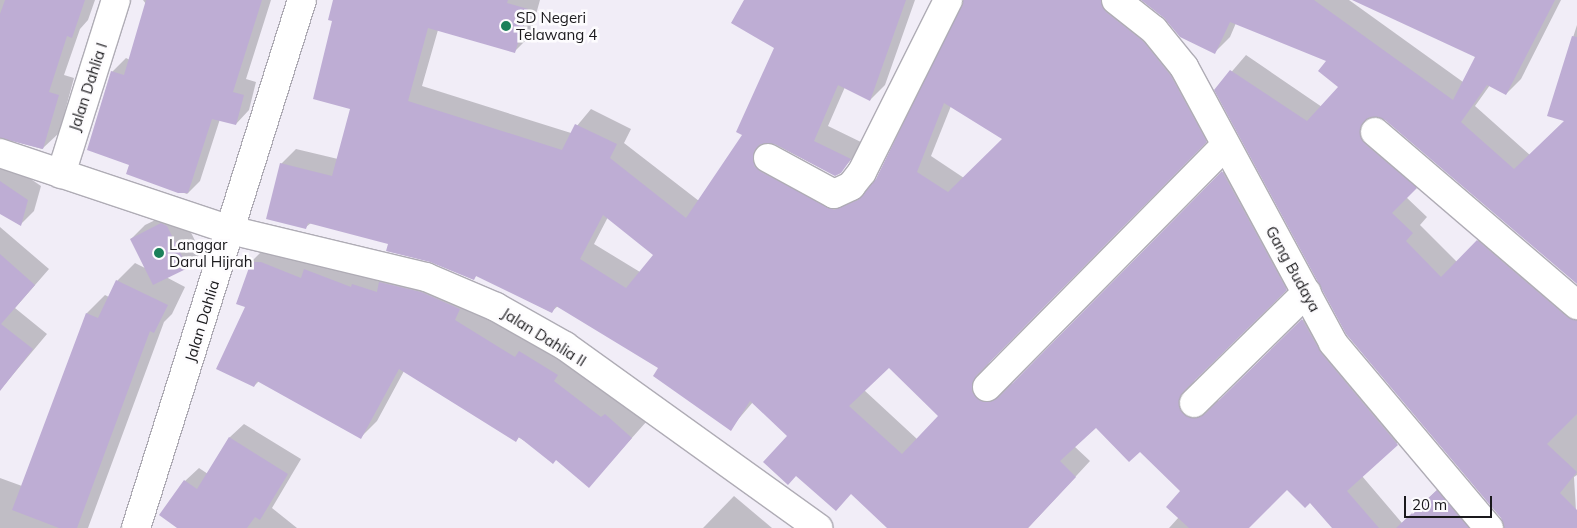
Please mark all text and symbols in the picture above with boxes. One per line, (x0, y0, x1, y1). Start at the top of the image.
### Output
place label: SD Negeri Telawang 4 (516, 8, 597, 43)
marker: SD Negeri Telawang 4 (500, 20, 512, 32)
street label: Jalan Dahlia I (65, 40, 111, 134)
street label: Gang Budaya (1262, 223, 1324, 315)
place label: Langgar Darul Hijrah (169, 235, 253, 270)
marker: Langgar Darul Hijrah (153, 247, 165, 259)
street label: Jalan Dahlia (181, 278, 223, 364)
street label: Jalan Dahlia II (499, 304, 589, 370)
scale bar (1407, 486, 1494, 518)
text: 20 m (1412, 495, 1447, 514)

